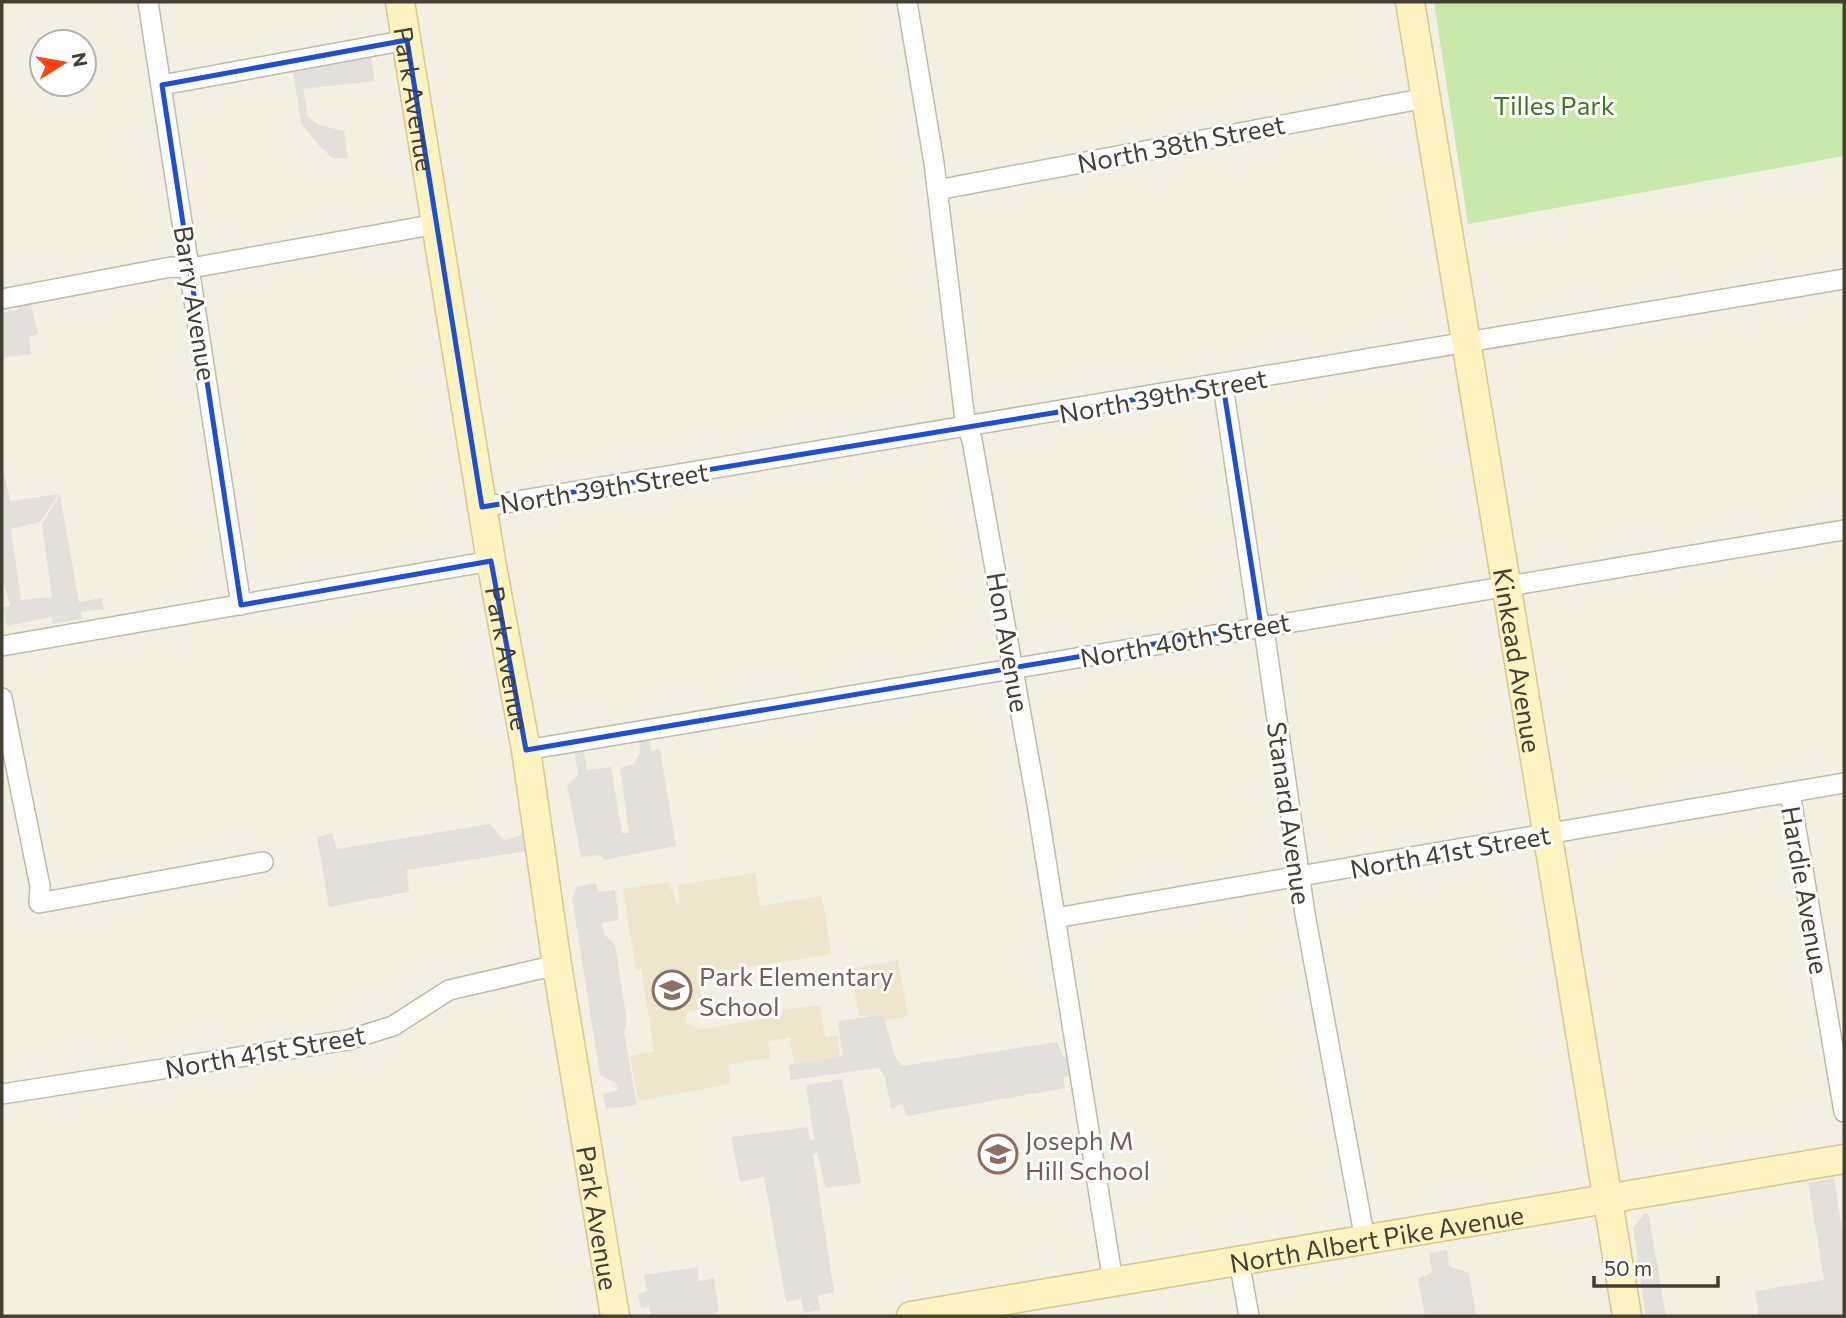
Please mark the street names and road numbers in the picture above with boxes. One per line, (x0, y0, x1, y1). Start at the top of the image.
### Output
street label: Park Avenue (389, 24, 443, 173)
street label: North 38th Street (1075, 108, 1287, 178)
street label: Barry Avenue (168, 223, 224, 383)
street label: North 39th Street (1057, 361, 1269, 429)
street label: North 39th Street (498, 455, 710, 519)
street label: Kinkead Avenue (1488, 566, 1549, 755)
street label: Hon Avenue (981, 570, 1037, 714)
street label: Park Avenue (480, 583, 538, 733)
street label: North 40th Street (1078, 605, 1292, 673)
street label: Stanard Avenue (1262, 720, 1318, 906)
street label: Hardie Avenue (1776, 804, 1836, 976)
street label: North 41st Street (1347, 818, 1553, 884)
street label: North 41st Street (162, 1018, 368, 1084)
street label: Park Avenue (572, 1143, 626, 1292)
street label: North Albert Pike Avenue (1227, 1198, 1526, 1278)

